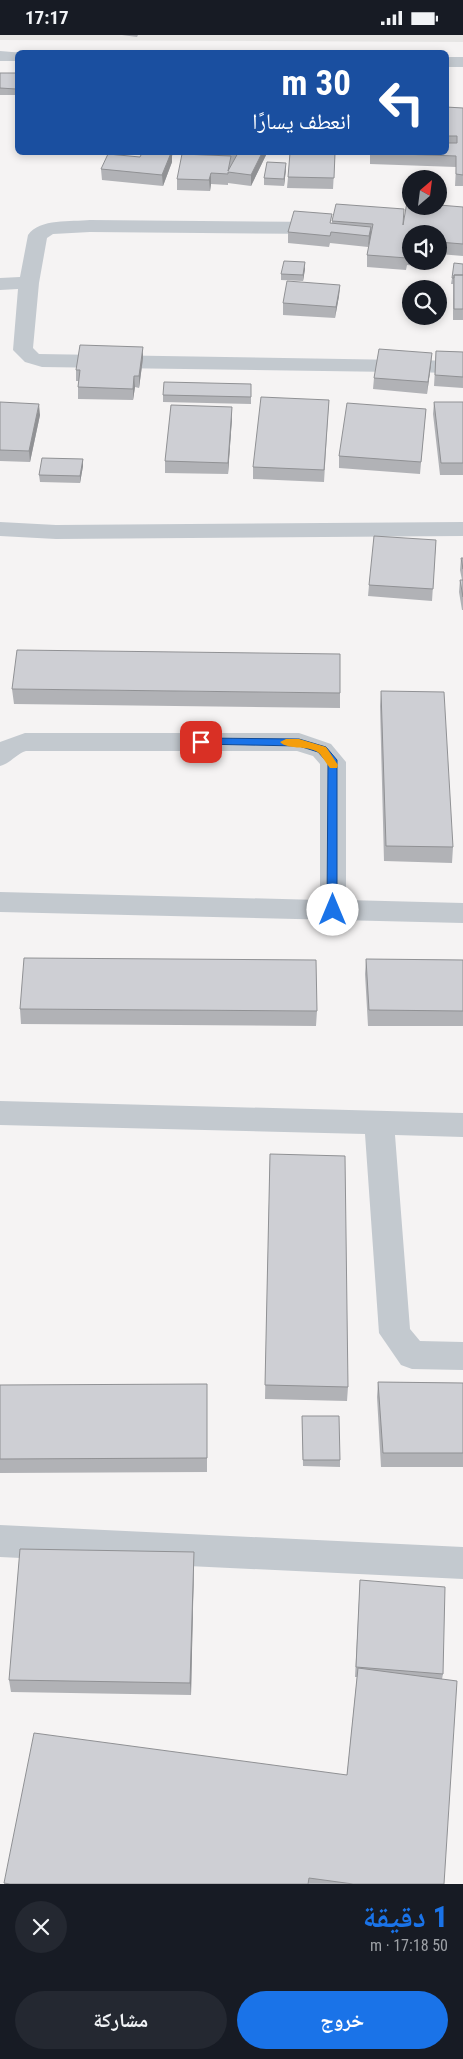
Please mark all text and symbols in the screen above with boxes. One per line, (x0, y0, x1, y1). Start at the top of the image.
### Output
text: 17:17 (25, 6, 69, 29)
text: 30 m (282, 63, 351, 104)
icon: left (369, 70, 434, 135)
text: انعطف يسارًا (252, 109, 351, 134)
north arrow (402, 170, 448, 215)
map controls (402, 170, 447, 325)
button: sound (402, 225, 447, 270)
button: search (402, 280, 447, 325)
pin (180, 721, 222, 763)
icon: arrive (187, 728, 215, 756)
position arrow (306, 883, 358, 935)
text: 1 دقيقة (363, 1899, 448, 1934)
button: close (15, 1901, 67, 1953)
text: 50 m · 17:18 (370, 1936, 448, 1955)
button: مشاركة (15, 1991, 227, 2049)
button: خروج (237, 1991, 448, 2049)

